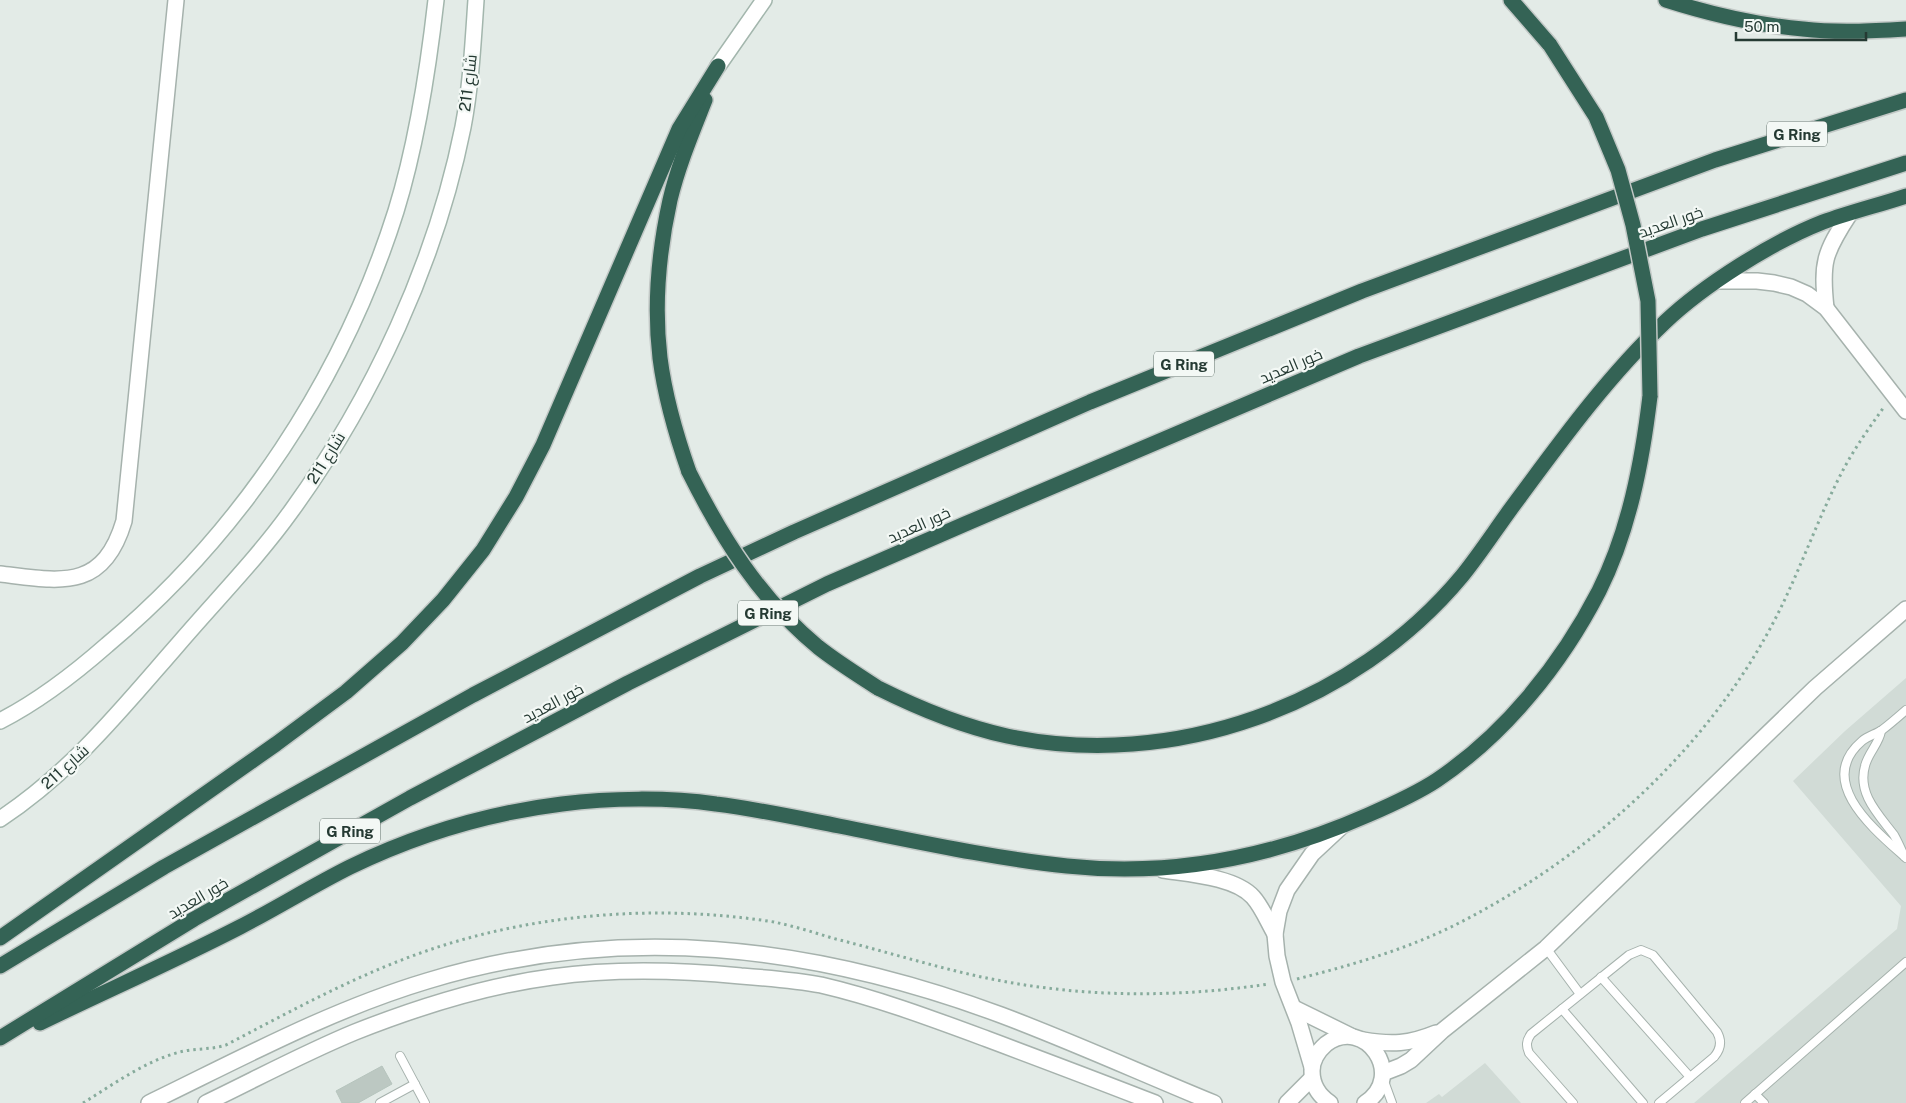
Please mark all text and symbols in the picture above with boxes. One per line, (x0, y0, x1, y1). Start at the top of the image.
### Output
scale bar (1736, 10, 1866, 42)
text: 50 m (1744, 18, 1779, 35)
street label: شارع 211 (455, 53, 483, 113)
road number: G Ring (1767, 122, 1827, 146)
street label: خور العديد (1636, 202, 1706, 242)
street label: خور العديد (1257, 344, 1325, 388)
road number: G Ring (1154, 352, 1214, 376)
street label: شارع 211 (303, 429, 351, 488)
street label: خور العديد (885, 503, 953, 547)
road number: G Ring (738, 600, 798, 626)
street label: خور العديد (519, 679, 587, 727)
street label: شارع 211 (37, 741, 94, 795)
road number: G Ring (320, 818, 380, 844)
street label: خور العديد (164, 873, 232, 923)

